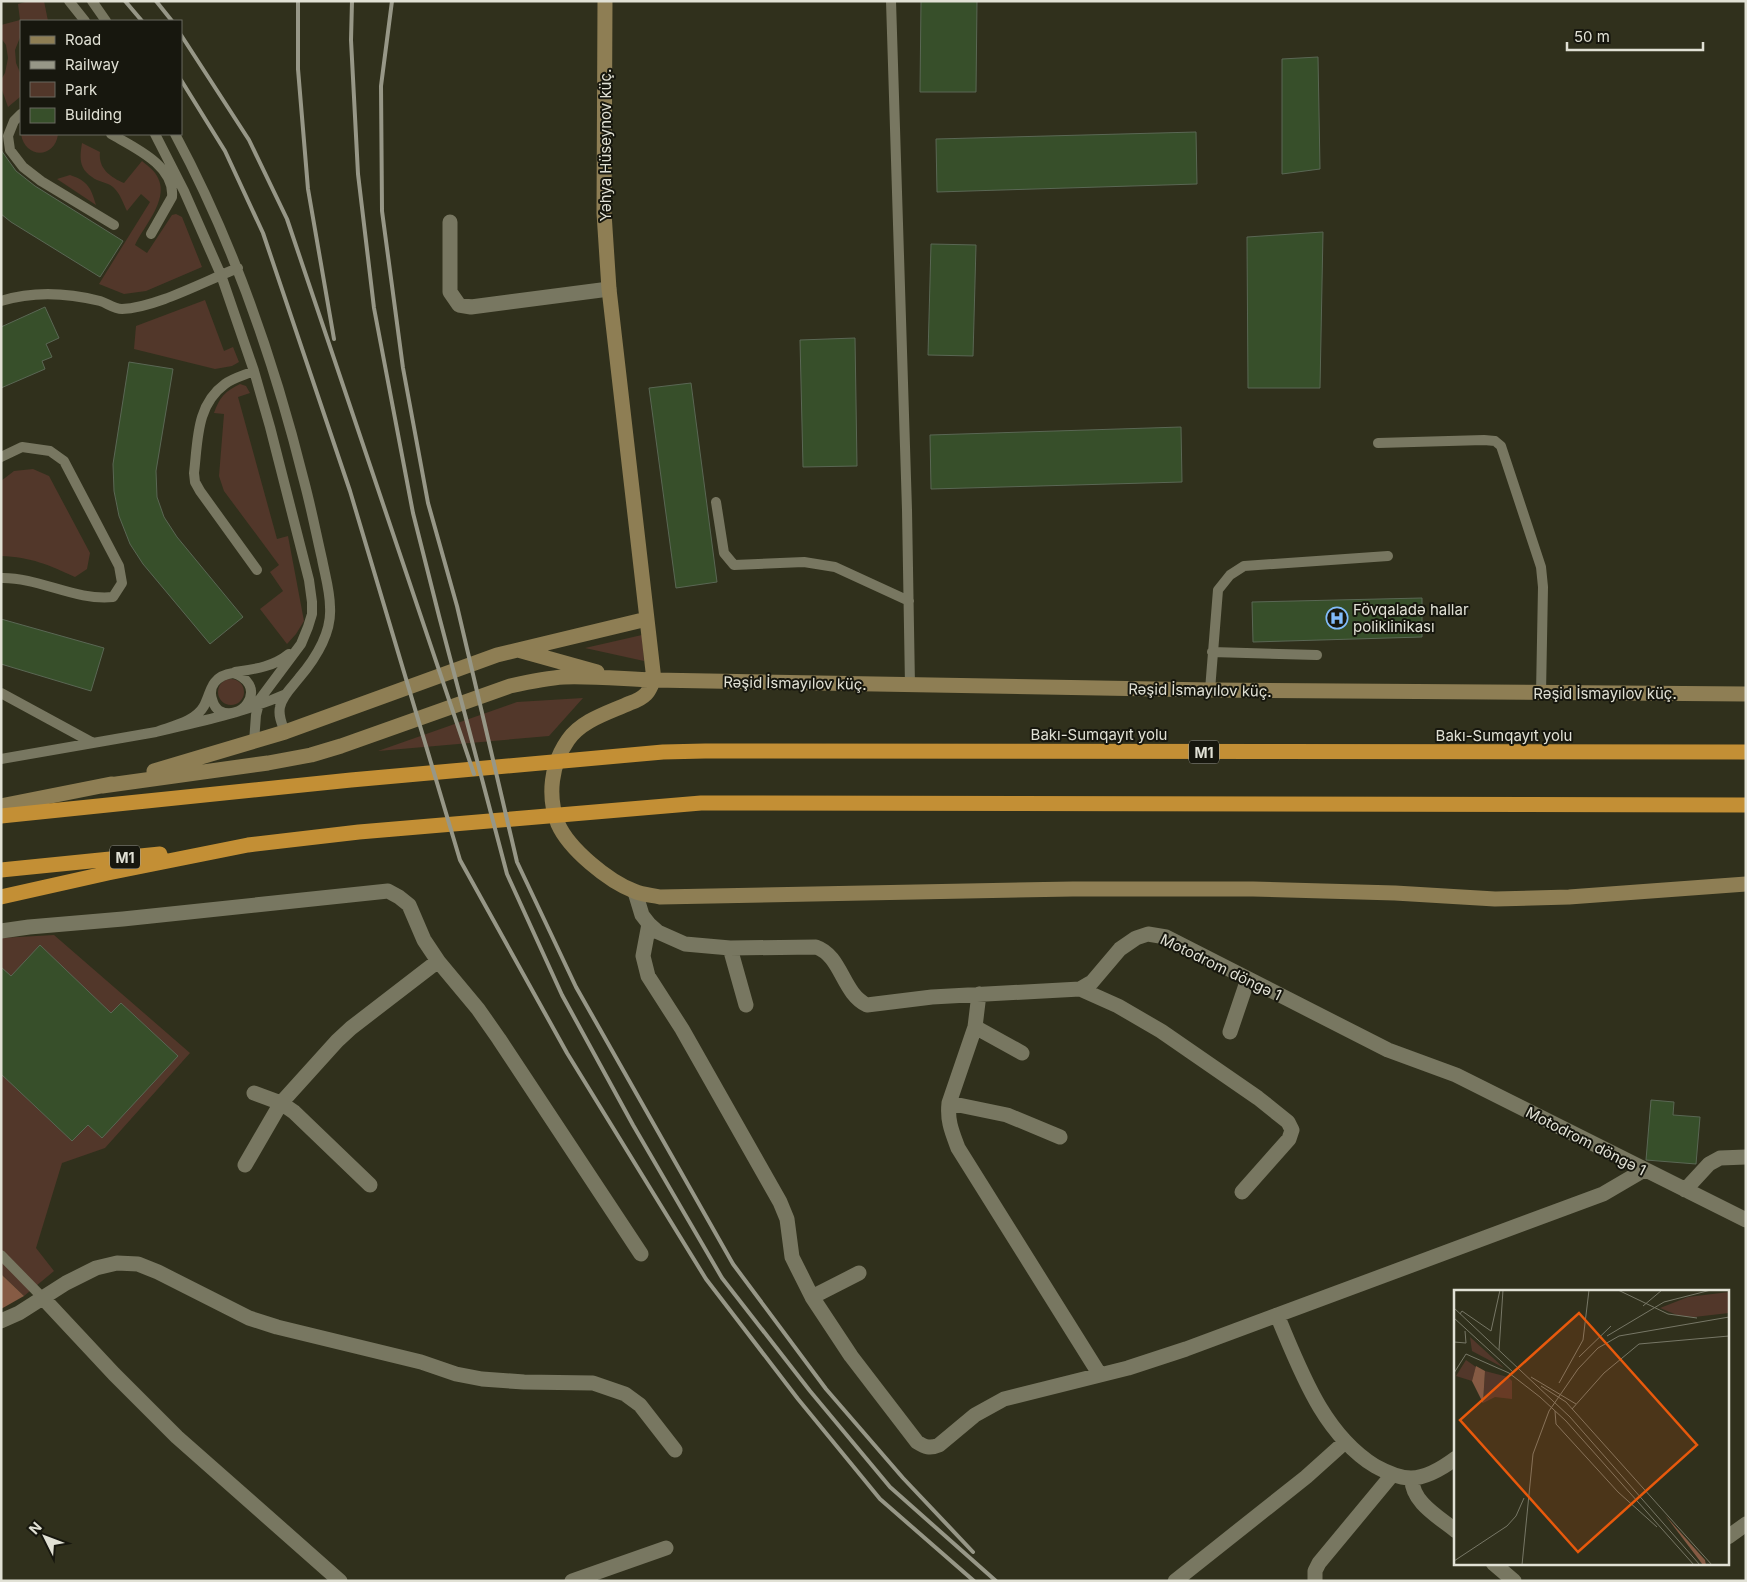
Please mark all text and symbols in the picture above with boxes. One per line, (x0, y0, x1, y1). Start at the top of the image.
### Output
legend (20, 20, 182, 135)
scale bar (1567, 20, 1703, 52)
text: 50 m (1574, 27, 1610, 46)
text: Road (65, 30, 101, 49)
text: Railway (65, 55, 120, 74)
street label: Yəhya Hüseynov küç. (596, 69, 615, 221)
text: Park (65, 80, 98, 99)
text: Building (65, 105, 122, 124)
place label: Fövqaladə hallar poliklinikası (1353, 600, 1469, 636)
hospital icon: Fövqaladə hallar poliklinikası (1325, 606, 1349, 630)
street label: Rəşid İsmayılov küç. (723, 672, 867, 694)
street label: Rəşid İsmayılov küç. (1128, 679, 1272, 701)
street label: Rəşid İsmayılov küç. (1533, 684, 1677, 703)
street label: Bakı-Sumqayıt yolu (1031, 725, 1167, 744)
street label: Bakı-Sumqayıt yolu (1436, 726, 1572, 745)
road number: M1 (1189, 740, 1219, 764)
road number: M1 (110, 846, 140, 869)
street label: Motodrom döngə 1 (1157, 929, 1285, 1005)
street label: Motodrom döngə 1 (1523, 1102, 1649, 1180)
inset map (1454, 1290, 1730, 1564)
north arrow (20, 1512, 70, 1562)
text: N (25, 1518, 45, 1538)

